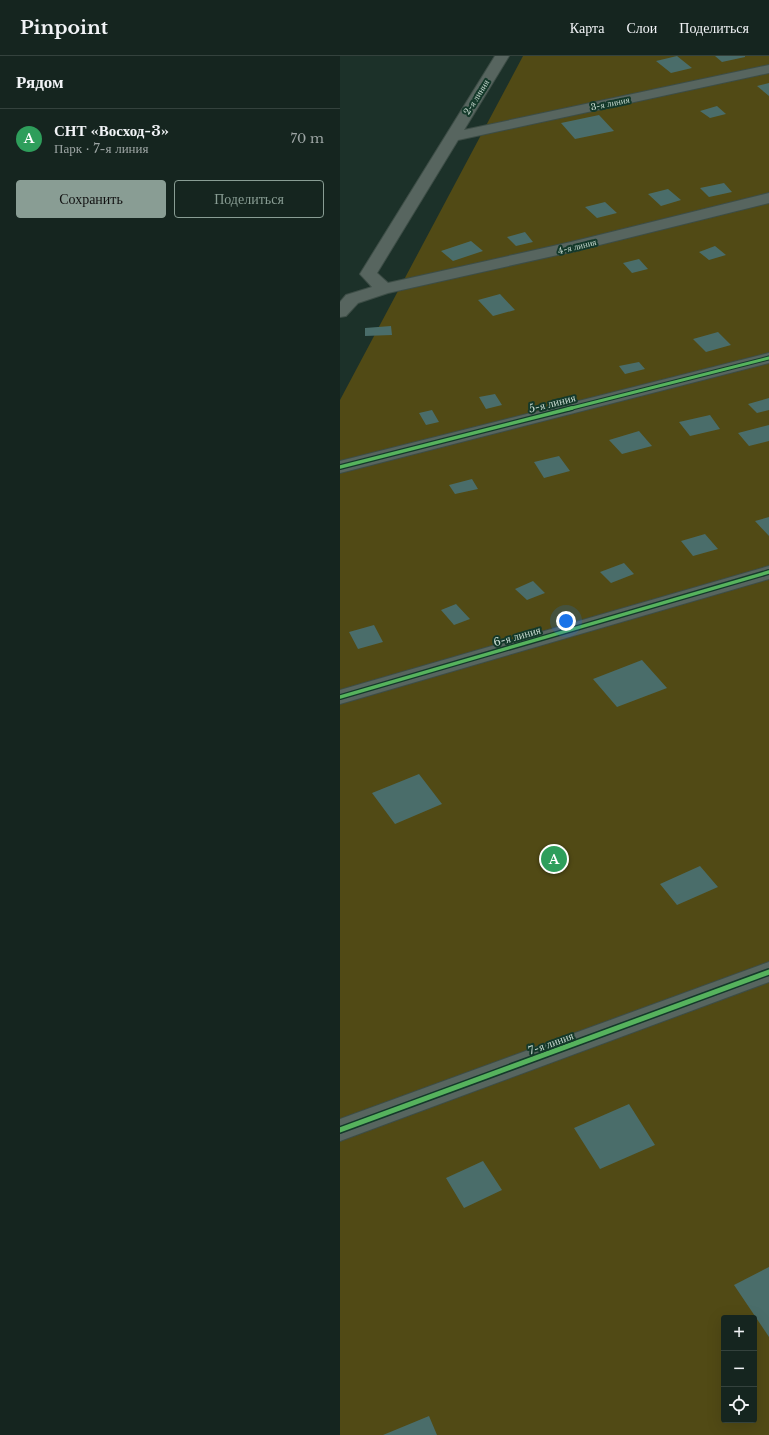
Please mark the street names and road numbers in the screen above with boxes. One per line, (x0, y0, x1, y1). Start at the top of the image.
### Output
street label: 2-я линия (461, 77, 491, 117)
street label: 3-я линия (590, 94, 630, 112)
street label: 4-я линия (557, 236, 597, 256)
street label: 5-я линия (527, 390, 577, 416)
street label: 6-я линия (492, 623, 542, 649)
street label: 7-я линия (527, 1028, 575, 1058)

